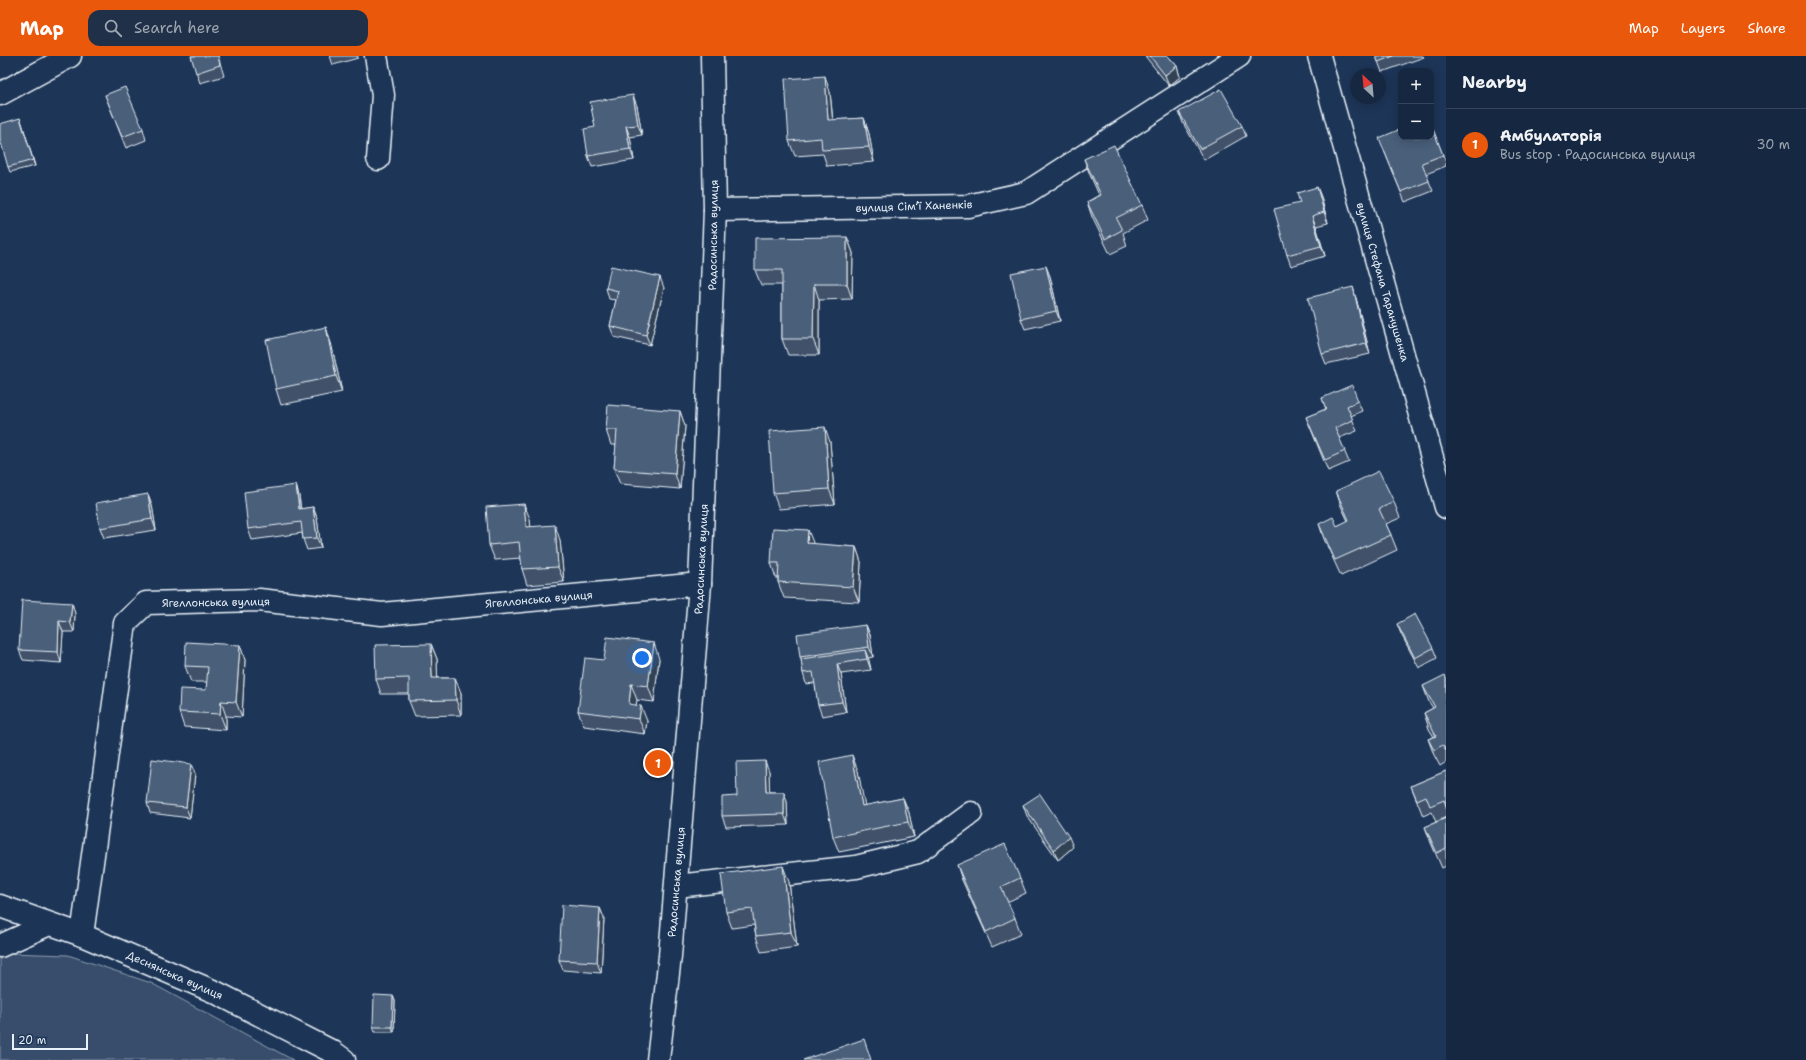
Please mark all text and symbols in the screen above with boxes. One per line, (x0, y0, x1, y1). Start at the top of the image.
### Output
search box (88, 10, 368, 46)
text: Map (20, 16, 64, 41)
icon: search (102, 17, 124, 39)
text: Search here (134, 18, 220, 38)
text: Map (1629, 19, 1659, 37)
text: Layers (1681, 19, 1725, 37)
text: Share (1747, 19, 1786, 37)
north arrow (1350, 68, 1386, 104)
map controls (1398, 68, 1434, 140)
button: + (1398, 68, 1434, 104)
text: Nearby (1462, 71, 1527, 93)
button: − (1398, 104, 1434, 140)
text: Амбулаторія (1500, 126, 1602, 146)
text: 1 (1472, 136, 1478, 153)
text: 30 m (1756, 136, 1790, 153)
text: Bus stop · Радосинська вулиця (1500, 146, 1696, 163)
street label: Радосинська вулиця (705, 180, 722, 290)
street label: вулиця Сімʼї Ханенків (855, 197, 973, 216)
street label: вулиця Стефана Таранушенка (1353, 201, 1413, 364)
street label: Радосинська вулиця (691, 503, 712, 615)
street label: Ягеллонська вулиця (485, 587, 593, 612)
street label: Ягеллонська вулиця (162, 594, 270, 611)
your location (632, 648, 652, 668)
pin: 1 (645, 748, 671, 778)
street label: Радосинська вулиця (664, 826, 689, 938)
street label: Деснянська вулиця (124, 947, 225, 1003)
scale bar (12, 1032, 88, 1051)
text: 20 m (18, 1033, 46, 1048)

